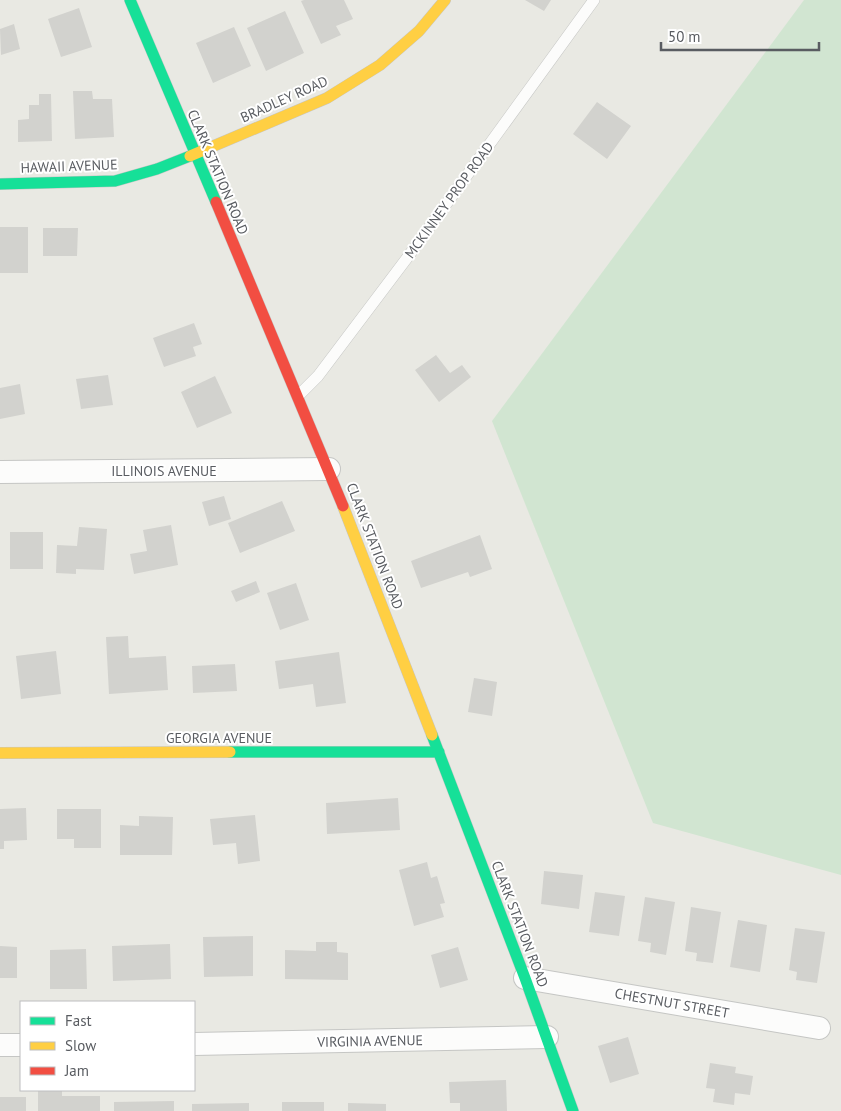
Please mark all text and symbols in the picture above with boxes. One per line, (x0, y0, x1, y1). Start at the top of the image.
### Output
scale bar (661, 20, 818, 52)
text: 50 m (668, 27, 701, 46)
street label: BRADLEY ROAD (238, 72, 330, 126)
street label: CLARK STATION ROAD (184, 107, 252, 237)
street label: MCKINNEY PROP ROAD (401, 138, 497, 262)
street label: HAWAII AVENUE (20, 155, 118, 177)
street label: ILLINOIS AVENUE (111, 462, 217, 480)
street label: CLARK STATION ROAD (343, 480, 407, 612)
street label: GEORGIA AVENUE (166, 729, 272, 747)
street label: CLARK STATION ROAD (488, 858, 552, 990)
street label: CHESTNUT STREET (613, 984, 731, 1022)
legend (20, 1001, 195, 1091)
text: Fast (65, 1011, 92, 1030)
street label: VIRGINIA AVENUE (316, 1031, 423, 1051)
text: Slow (65, 1036, 96, 1055)
text: Jam (64, 1061, 89, 1080)

